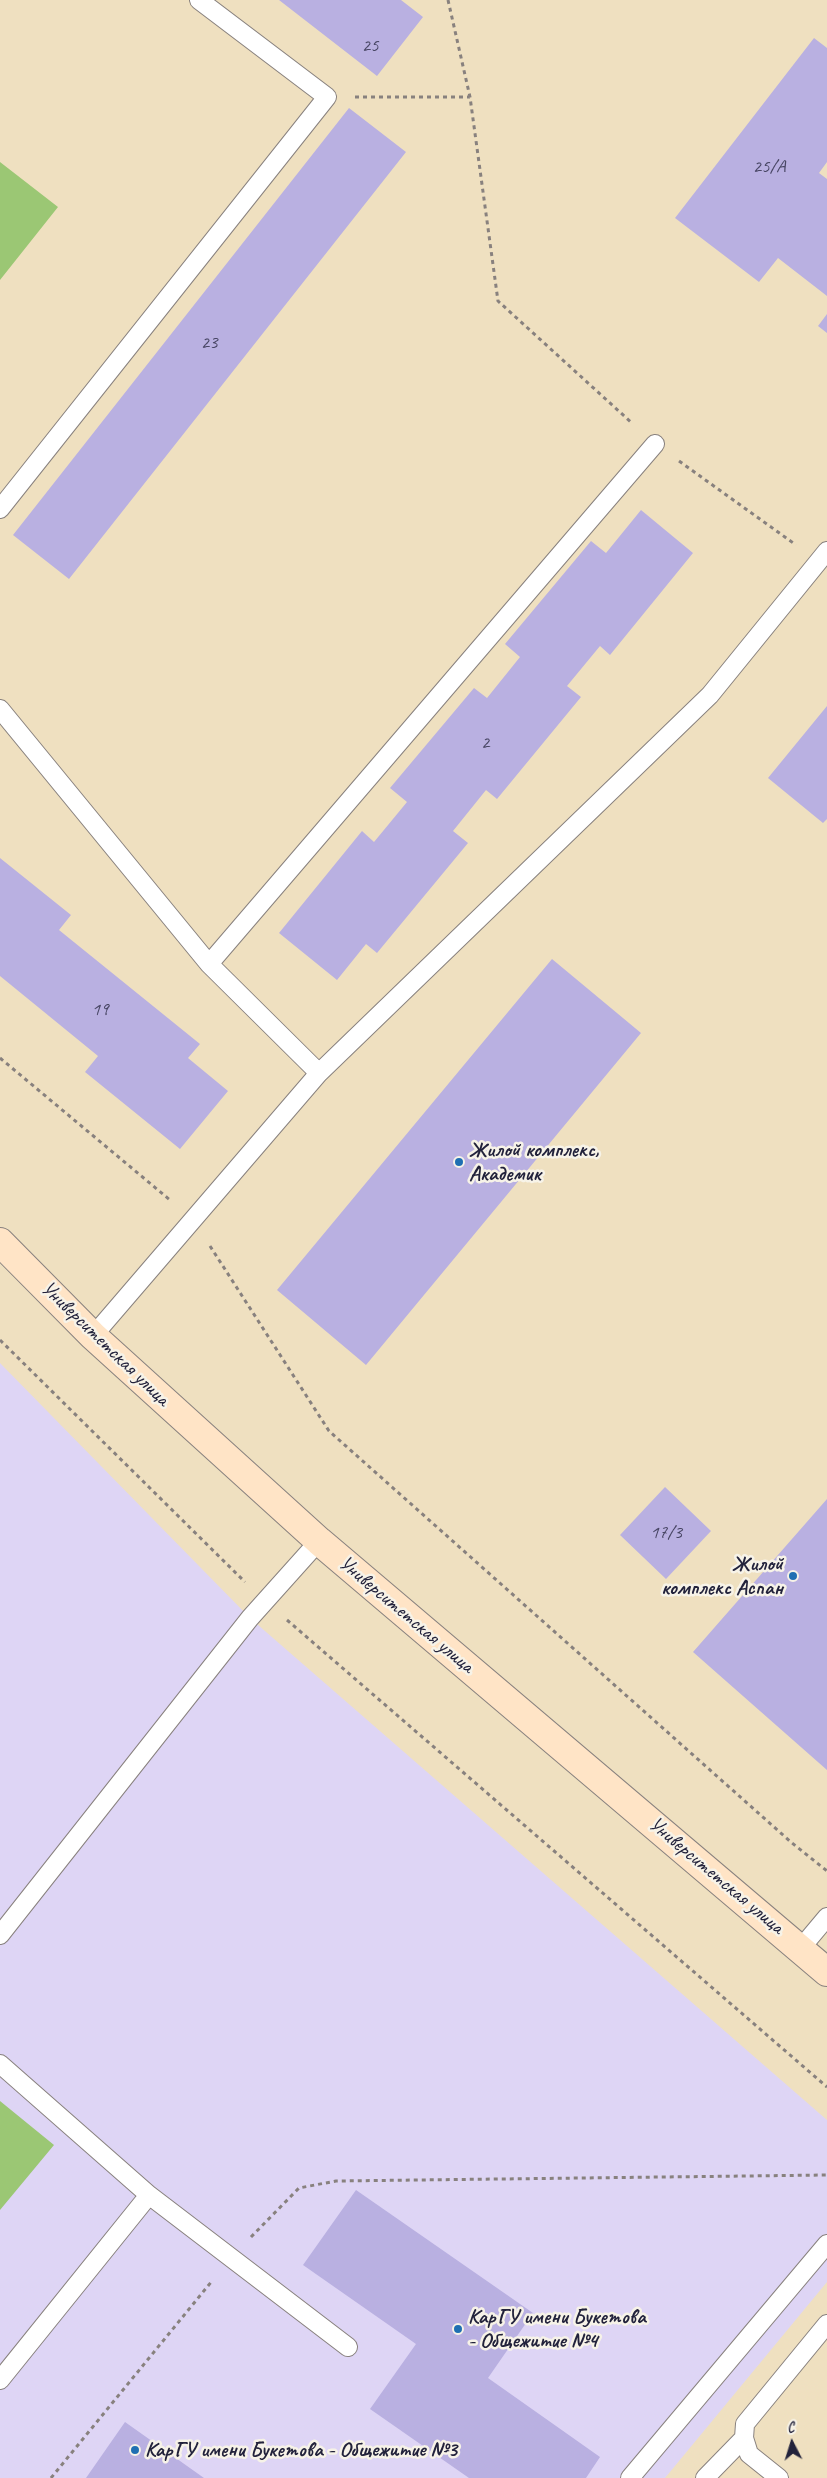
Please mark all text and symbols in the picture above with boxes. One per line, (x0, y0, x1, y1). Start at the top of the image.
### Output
house number: 25 (361, 35, 379, 57)
house number: 25/А (753, 156, 785, 178)
house number: 23 (200, 332, 218, 354)
house number: 2 (481, 732, 489, 754)
house number: 19 (91, 999, 109, 1021)
place label: Жилой комплекс, Академик (469, 1137, 599, 1187)
marker: Жилой комплекс, Академик (453, 1156, 465, 1168)
street label: Университетская улица (35, 1276, 175, 1412)
house number: 17/3 (650, 1522, 682, 1544)
street label: Университетская улица (333, 1551, 479, 1679)
place label: Жилой комплекс Аспан (661, 1551, 783, 1601)
marker: Жилой комплекс Аспан (787, 1570, 799, 1582)
street label: Университетская улица (643, 1812, 789, 1940)
place label: КарГУ имени Букетова - Общежитие №4 (468, 2304, 646, 2354)
marker: КарГУ имени Букетова - Общежитие №4 (452, 2323, 464, 2335)
north arrow (767, 2418, 817, 2468)
text: С (786, 2419, 795, 2436)
place label: КарГУ имени Букетова - Общежитие №3 (145, 2437, 457, 2463)
marker: КарГУ имени Букетова - Общежитие №3 (129, 2444, 141, 2456)

